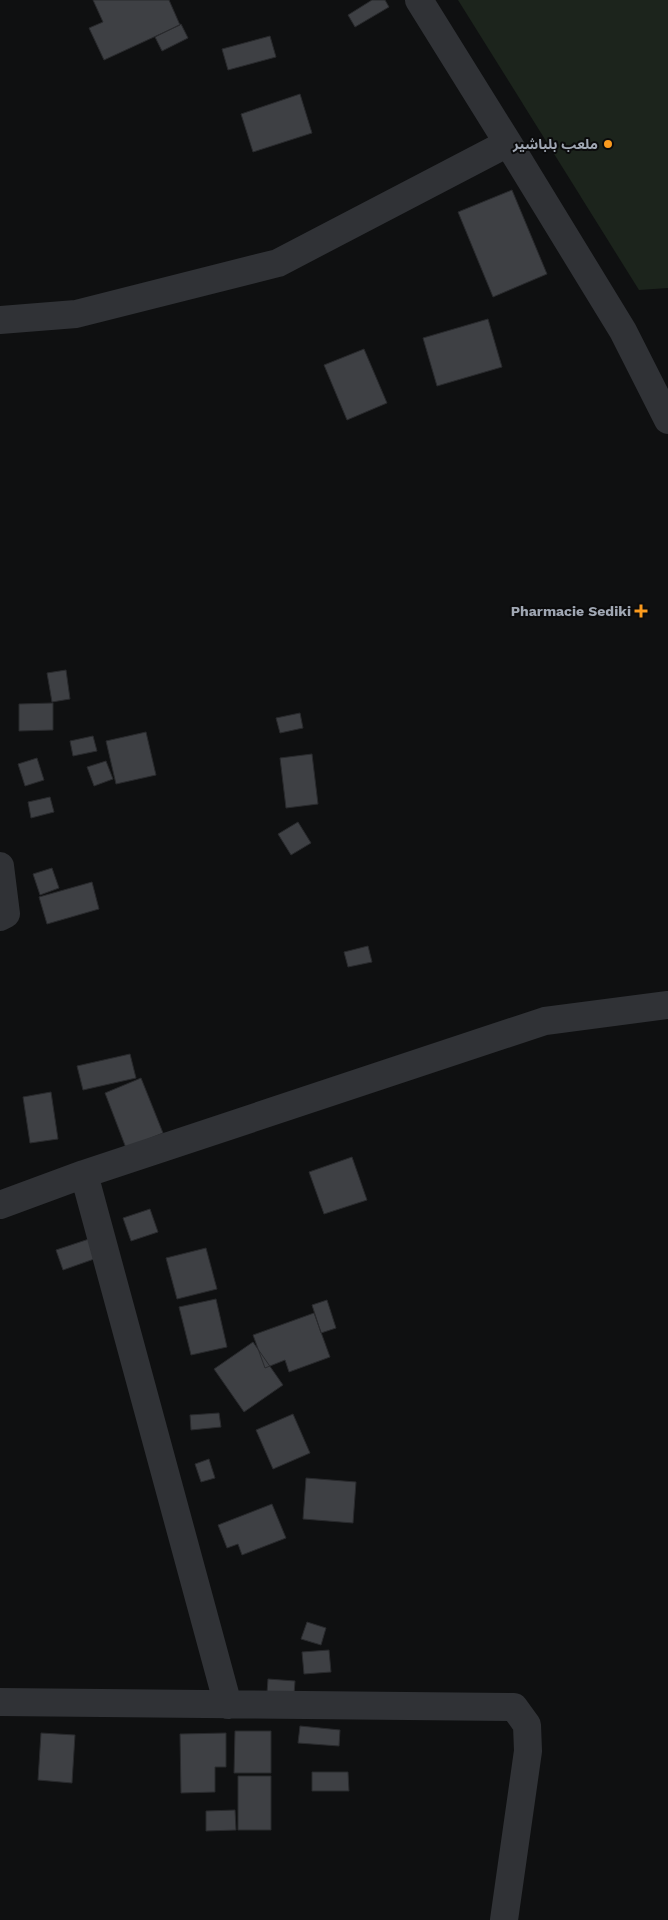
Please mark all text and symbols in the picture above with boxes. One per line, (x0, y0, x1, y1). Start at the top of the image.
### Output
place label: ملعب بلباشير (512, 136, 598, 153)
marker: ملعب بلباشير (602, 138, 614, 150)
place label: Pharmacie Sediki (511, 603, 631, 619)
marker: Pharmacie Sediki (635, 605, 647, 617)

